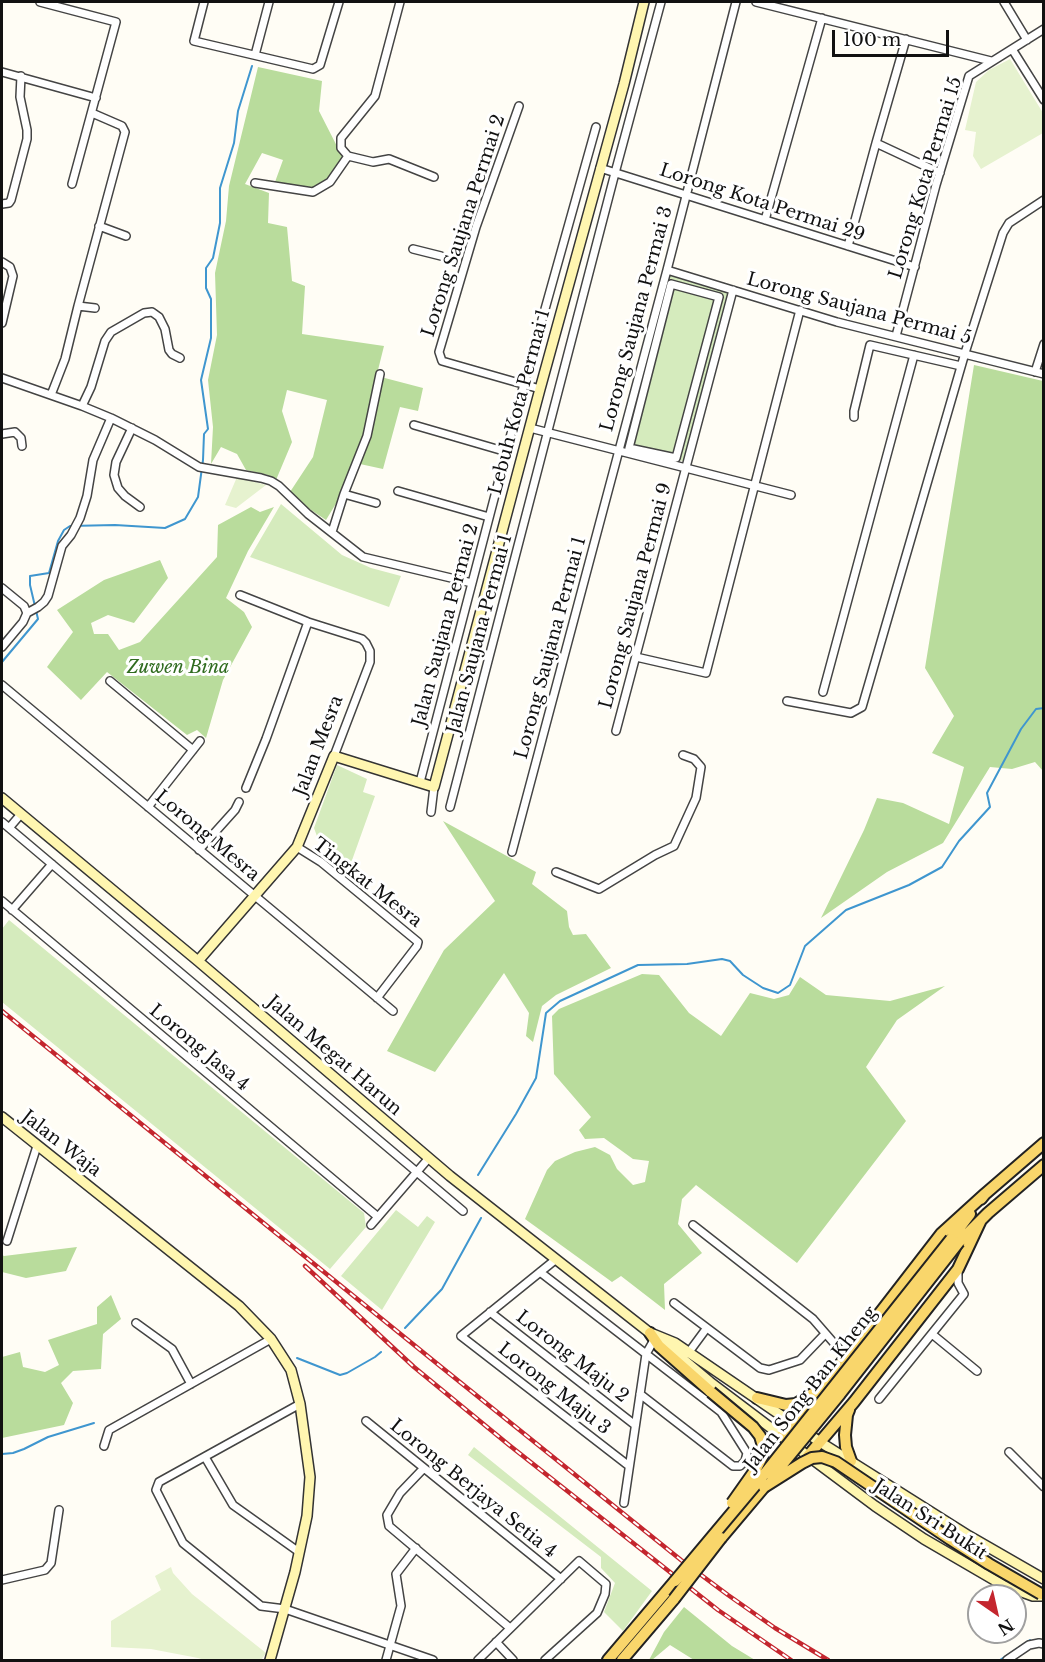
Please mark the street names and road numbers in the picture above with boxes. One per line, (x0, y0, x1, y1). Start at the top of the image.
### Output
street label: Lorong Kota Permai 15 (885, 74, 967, 282)
street label: Lorong Saujana Permai 2 (418, 112, 510, 340)
street label: Lorong Kota Permai 29 (657, 160, 867, 246)
street label: Lorong Saujana Permai 3 (596, 204, 678, 434)
street label: Lorong Saujana Permai 5 (744, 269, 974, 349)
street label: Lebuh Kota Permai 1 (485, 307, 555, 497)
street label: Lorong Saujana Permai 9 (595, 481, 677, 711)
street label: Jalan Saujana Permai 2 (409, 521, 483, 729)
street label: Jalan Saujana Permai 1 (443, 532, 517, 736)
street label: Lorong Saujana Permai 1 (511, 534, 591, 762)
street label: Jalan Mesra (290, 693, 348, 799)
street label: Lorong Mesra (150, 786, 264, 886)
street label: Tingkat Mesra (308, 834, 426, 932)
street label: Jalan Megat Harun (262, 992, 406, 1120)
street label: Lorong Jasa 4 (145, 1000, 253, 1096)
street label: Jalan Waja (17, 1106, 105, 1182)
street label: Jalan Song Ban Kheng (740, 1302, 882, 1476)
street label: Lorong Maju 2 (511, 1306, 633, 1408)
street label: Lorong Maju 3 (493, 1338, 615, 1440)
street label: Lorong Berjaya Setia 4 (385, 1415, 561, 1563)
street label: Jalan Sri Bukit (869, 1475, 991, 1565)

